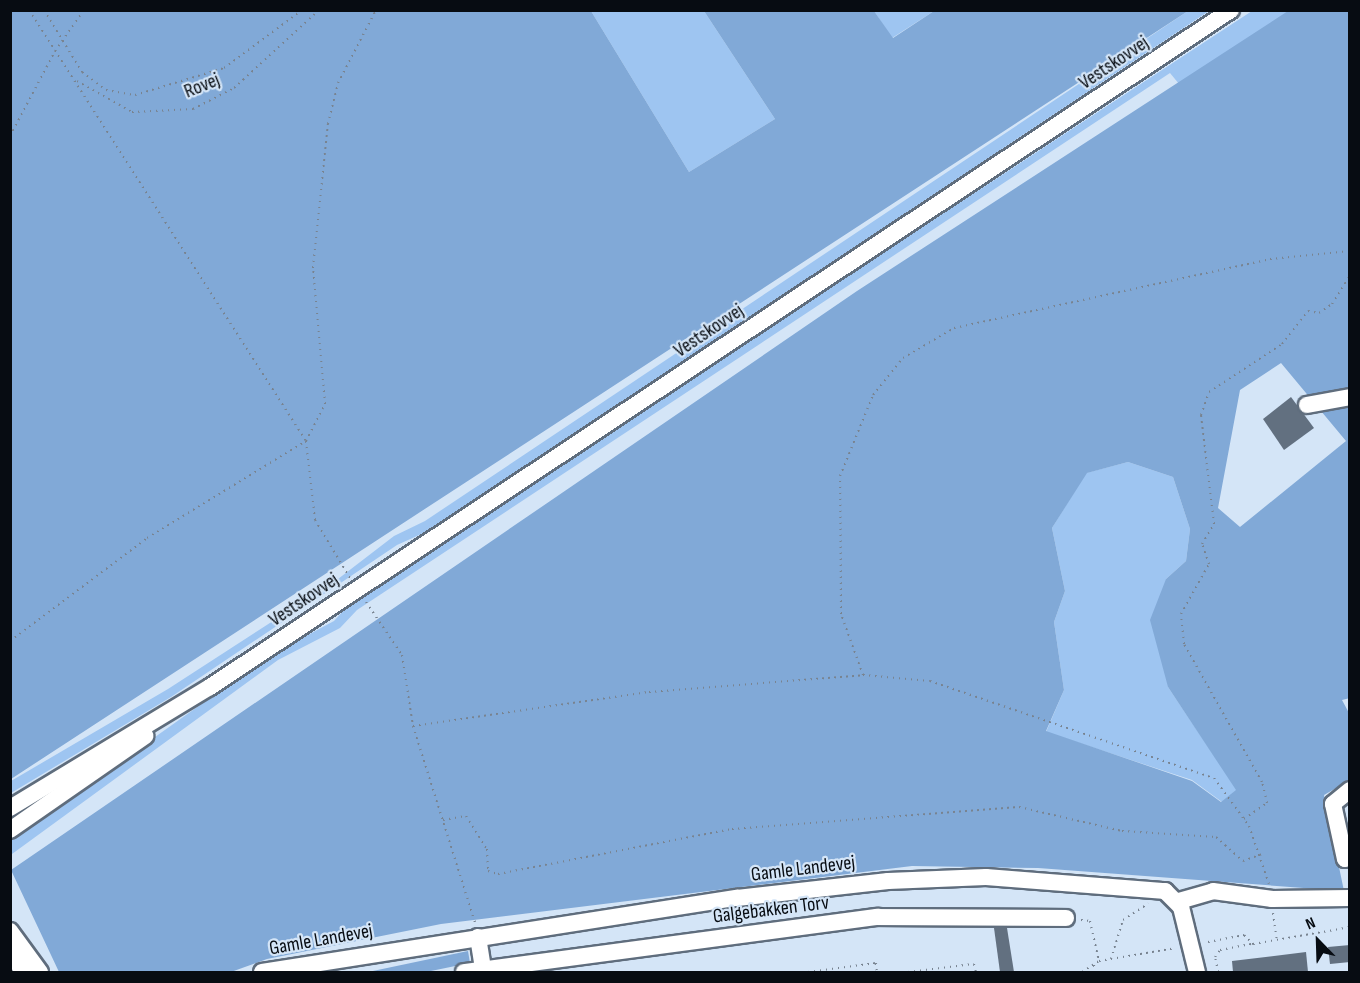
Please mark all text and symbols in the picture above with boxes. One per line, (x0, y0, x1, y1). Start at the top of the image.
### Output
street label: Vestskovvej (1074, 31, 1154, 95)
street label: Rovej (181, 68, 223, 104)
street label: Vestskovvej (669, 299, 749, 363)
street label: Vestskovvej (264, 568, 344, 632)
street label: Gamle Landevej (750, 851, 856, 887)
street label: Galgebakken Torv (712, 891, 830, 929)
north arrow (1288, 911, 1348, 971)
text: N (1303, 914, 1318, 934)
street label: Gamle Landevej (267, 919, 375, 961)

